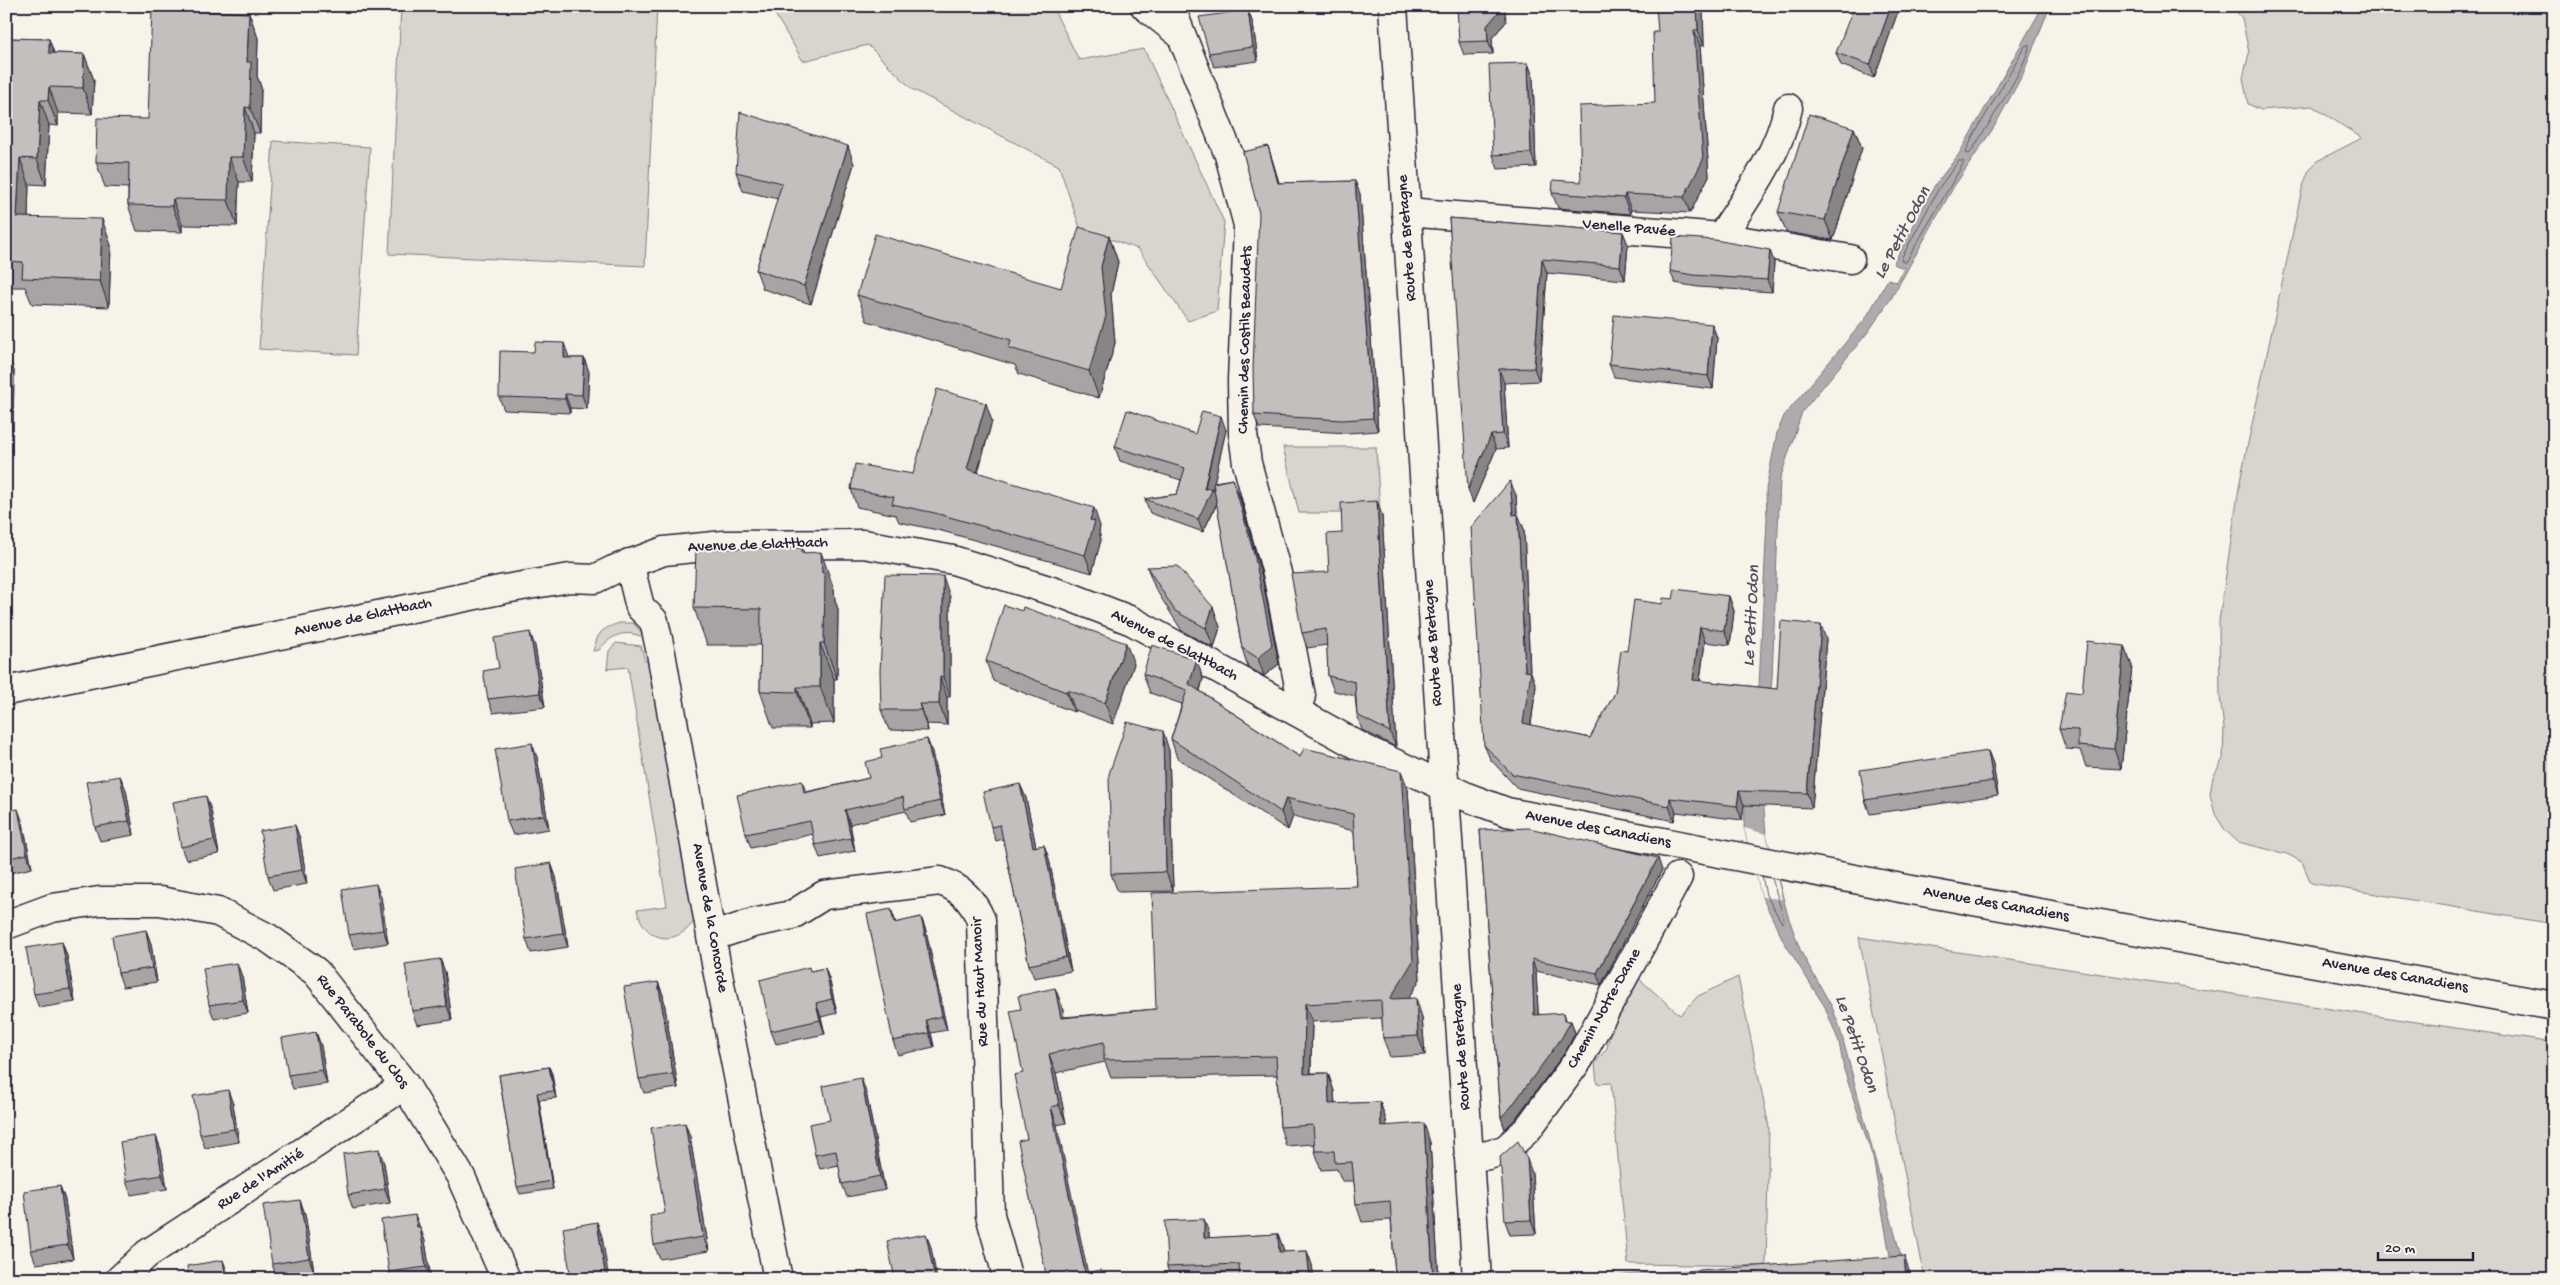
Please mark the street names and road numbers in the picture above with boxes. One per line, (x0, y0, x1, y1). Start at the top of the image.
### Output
street label: Route de Bretagne (1394, 173, 1422, 302)
street label: Venelle Pavée (1581, 215, 1677, 243)
street label: Chemin des Costils Beaudets (1235, 245, 1257, 434)
street label: Avenue de Glattbach (688, 534, 829, 558)
street label: Route de Bretagne (1420, 578, 1448, 707)
street label: Avenue de Glattbach (292, 594, 434, 642)
street label: Avenue de Glattbach (1107, 606, 1241, 686)
street label: Avenue des Canadiens (1524, 807, 1673, 854)
street label: Avenue de la Concorde (687, 842, 732, 995)
street label: Avenue des Canadiens (1922, 883, 2072, 927)
street label: Rue du Haut Manoir (968, 916, 994, 1047)
street label: Chemin Notre-Dame (1564, 945, 1646, 1073)
street label: Avenue des Canadiens (2321, 954, 2471, 998)
street label: Rue Parabole du Clos (312, 971, 413, 1094)
street label: Route de Bretagne (1448, 982, 1476, 1111)
street label: Rue de l'Amitié (214, 1145, 309, 1215)

